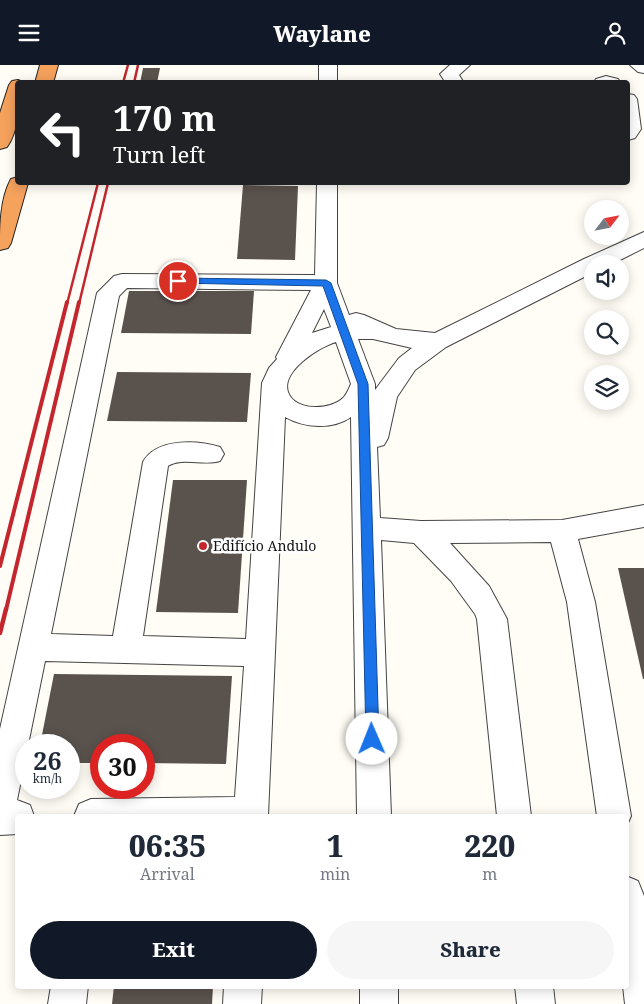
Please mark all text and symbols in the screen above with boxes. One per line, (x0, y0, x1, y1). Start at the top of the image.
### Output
text: Waylane (273, 18, 371, 48)
icon: menu (15, 19, 43, 47)
icon: person (601, 19, 629, 47)
text: 170 m (113, 94, 216, 141)
icon: left (30, 100, 95, 165)
text: Turn left (113, 139, 205, 169)
north arrow (584, 200, 629, 245)
map controls (584, 200, 629, 410)
button: sound (584, 255, 629, 300)
pin (157, 260, 199, 302)
icon: arrive (164, 267, 192, 295)
button: search (584, 310, 629, 355)
button: layers (584, 365, 629, 410)
place label: Edifício Andulo (213, 536, 316, 555)
marker: Edifício Andulo (197, 540, 209, 552)
position arrow (345, 712, 397, 764)
speed limit sign: 30 (90, 734, 155, 799)
text: 26 (33, 743, 62, 777)
text: km/h (33, 770, 62, 787)
text: 06:35 (129, 825, 206, 866)
text: 1 (327, 825, 344, 866)
text: 220 (464, 825, 515, 866)
text: Arrival (140, 863, 195, 885)
text: min (320, 863, 350, 885)
text: m (482, 863, 497, 885)
button: Exit (30, 921, 317, 979)
button: Share (327, 921, 614, 979)

